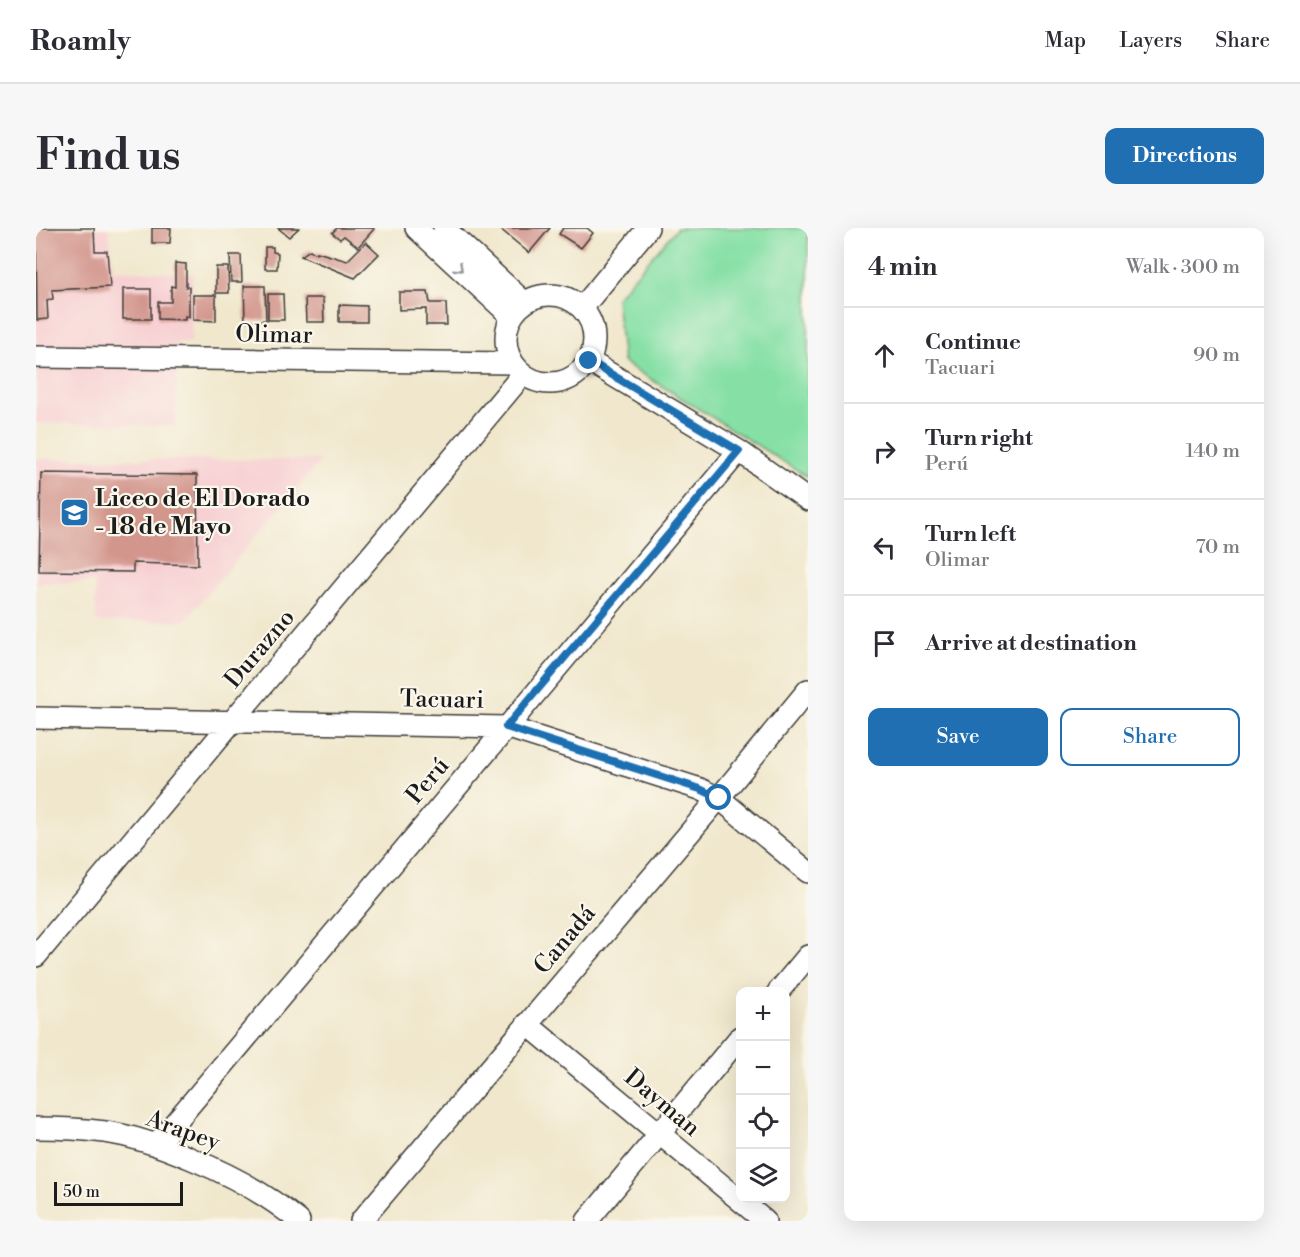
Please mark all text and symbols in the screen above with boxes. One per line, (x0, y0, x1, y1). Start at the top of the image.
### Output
text: Roamly (30, 24, 131, 59)
text: Map (1045, 28, 1086, 54)
text: Layers (1119, 28, 1182, 54)
text: Share (1215, 28, 1270, 54)
button: Directions (1105, 128, 1264, 184)
text: Find us (36, 130, 180, 183)
text: 4 min (868, 251, 938, 283)
text: Walk · 300 m (1126, 255, 1240, 280)
one-way arrow (452, 261, 462, 272)
street label: Olimar (235, 319, 313, 351)
text: Continue (925, 329, 1021, 356)
icon: ahead (868, 339, 901, 372)
text: 90 m (1193, 343, 1240, 368)
route end (575, 347, 601, 373)
text: Tacuari (925, 356, 995, 381)
text: Turn right (925, 425, 1033, 452)
icon: right (868, 435, 901, 468)
text: 140 m (1185, 439, 1240, 464)
text: Perú (925, 452, 968, 477)
place label: Liceo de El Dorado - 18 de Mayo (95, 484, 310, 542)
school or university icon: Liceo de El Dorado - 18 de Mayo (58, 497, 90, 529)
text: Turn left (925, 521, 1016, 548)
icon: left (868, 531, 901, 564)
text: 70 m (1196, 535, 1240, 560)
text: Olimar (925, 548, 989, 573)
street label: Durazno (218, 603, 302, 695)
icon: arrive (868, 627, 901, 660)
text: Arrive at destination (925, 630, 1137, 657)
street label: Tacuari (400, 684, 484, 716)
button: Save (868, 708, 1048, 766)
button: Share (1060, 708, 1240, 766)
street label: Perú (400, 751, 456, 810)
route start (705, 784, 731, 810)
street label: Canadá (528, 899, 603, 981)
map controls (736, 987, 790, 1203)
button: + (736, 987, 790, 1041)
button: − (736, 1041, 790, 1095)
street label: Dayman (618, 1063, 706, 1143)
button: locate (736, 1095, 790, 1149)
street label: Arapey (141, 1103, 224, 1158)
button: layers (736, 1149, 790, 1203)
scale bar (54, 1179, 183, 1206)
text: 50 m (63, 1182, 100, 1202)

